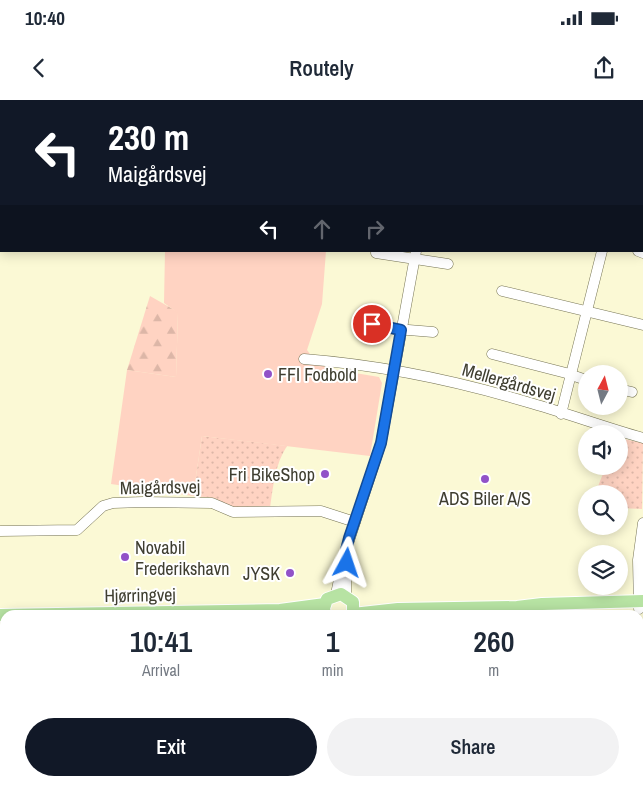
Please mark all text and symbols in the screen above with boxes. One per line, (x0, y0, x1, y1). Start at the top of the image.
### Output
text: 10:40 (25, 5, 65, 31)
text: Routely (289, 53, 354, 83)
icon: back (25, 54, 53, 82)
icon: share (590, 54, 618, 82)
text: 230 m (108, 114, 189, 161)
icon: left (25, 120, 90, 185)
text: Maigårdsvej (108, 159, 206, 189)
icon: left (255, 215, 283, 243)
icon: ahead (308, 215, 336, 243)
icon: right (361, 215, 389, 243)
pin (351, 303, 393, 345)
icon: arrive (358, 310, 386, 338)
street label: Mellergårdsvej (459, 357, 559, 407)
place label: FFI Fodbold (278, 362, 357, 387)
north arrow (578, 365, 628, 415)
map controls (578, 365, 628, 595)
marker: FFI Fodbold (262, 368, 274, 380)
button: sound (578, 425, 628, 475)
place label: Fri BikeShop (229, 462, 315, 487)
marker: Fri BikeShop (319, 468, 331, 480)
marker: ADS Biler A/S (479, 473, 491, 485)
street label: Maigårdsvej (120, 474, 200, 500)
button: search (578, 485, 628, 535)
place label: ADS Biler A/S (438, 486, 531, 511)
place label: Novabil Frederikshavn (135, 535, 229, 581)
position arrow (320, 536, 372, 588)
button: layers (578, 545, 628, 595)
marker: Novabil Frederikshavn (119, 551, 131, 563)
place label: JYSK (243, 561, 280, 586)
marker: JYSK (284, 567, 296, 579)
street label: Hjørringvej (104, 582, 176, 608)
text: 10:41 (130, 621, 192, 661)
text: 1 (326, 621, 340, 661)
text: 260 (473, 621, 514, 661)
text: Arrival (142, 659, 180, 681)
text: min (322, 659, 344, 681)
text: m (488, 659, 499, 681)
button: Exit (25, 718, 317, 776)
button: Share (327, 718, 619, 776)

